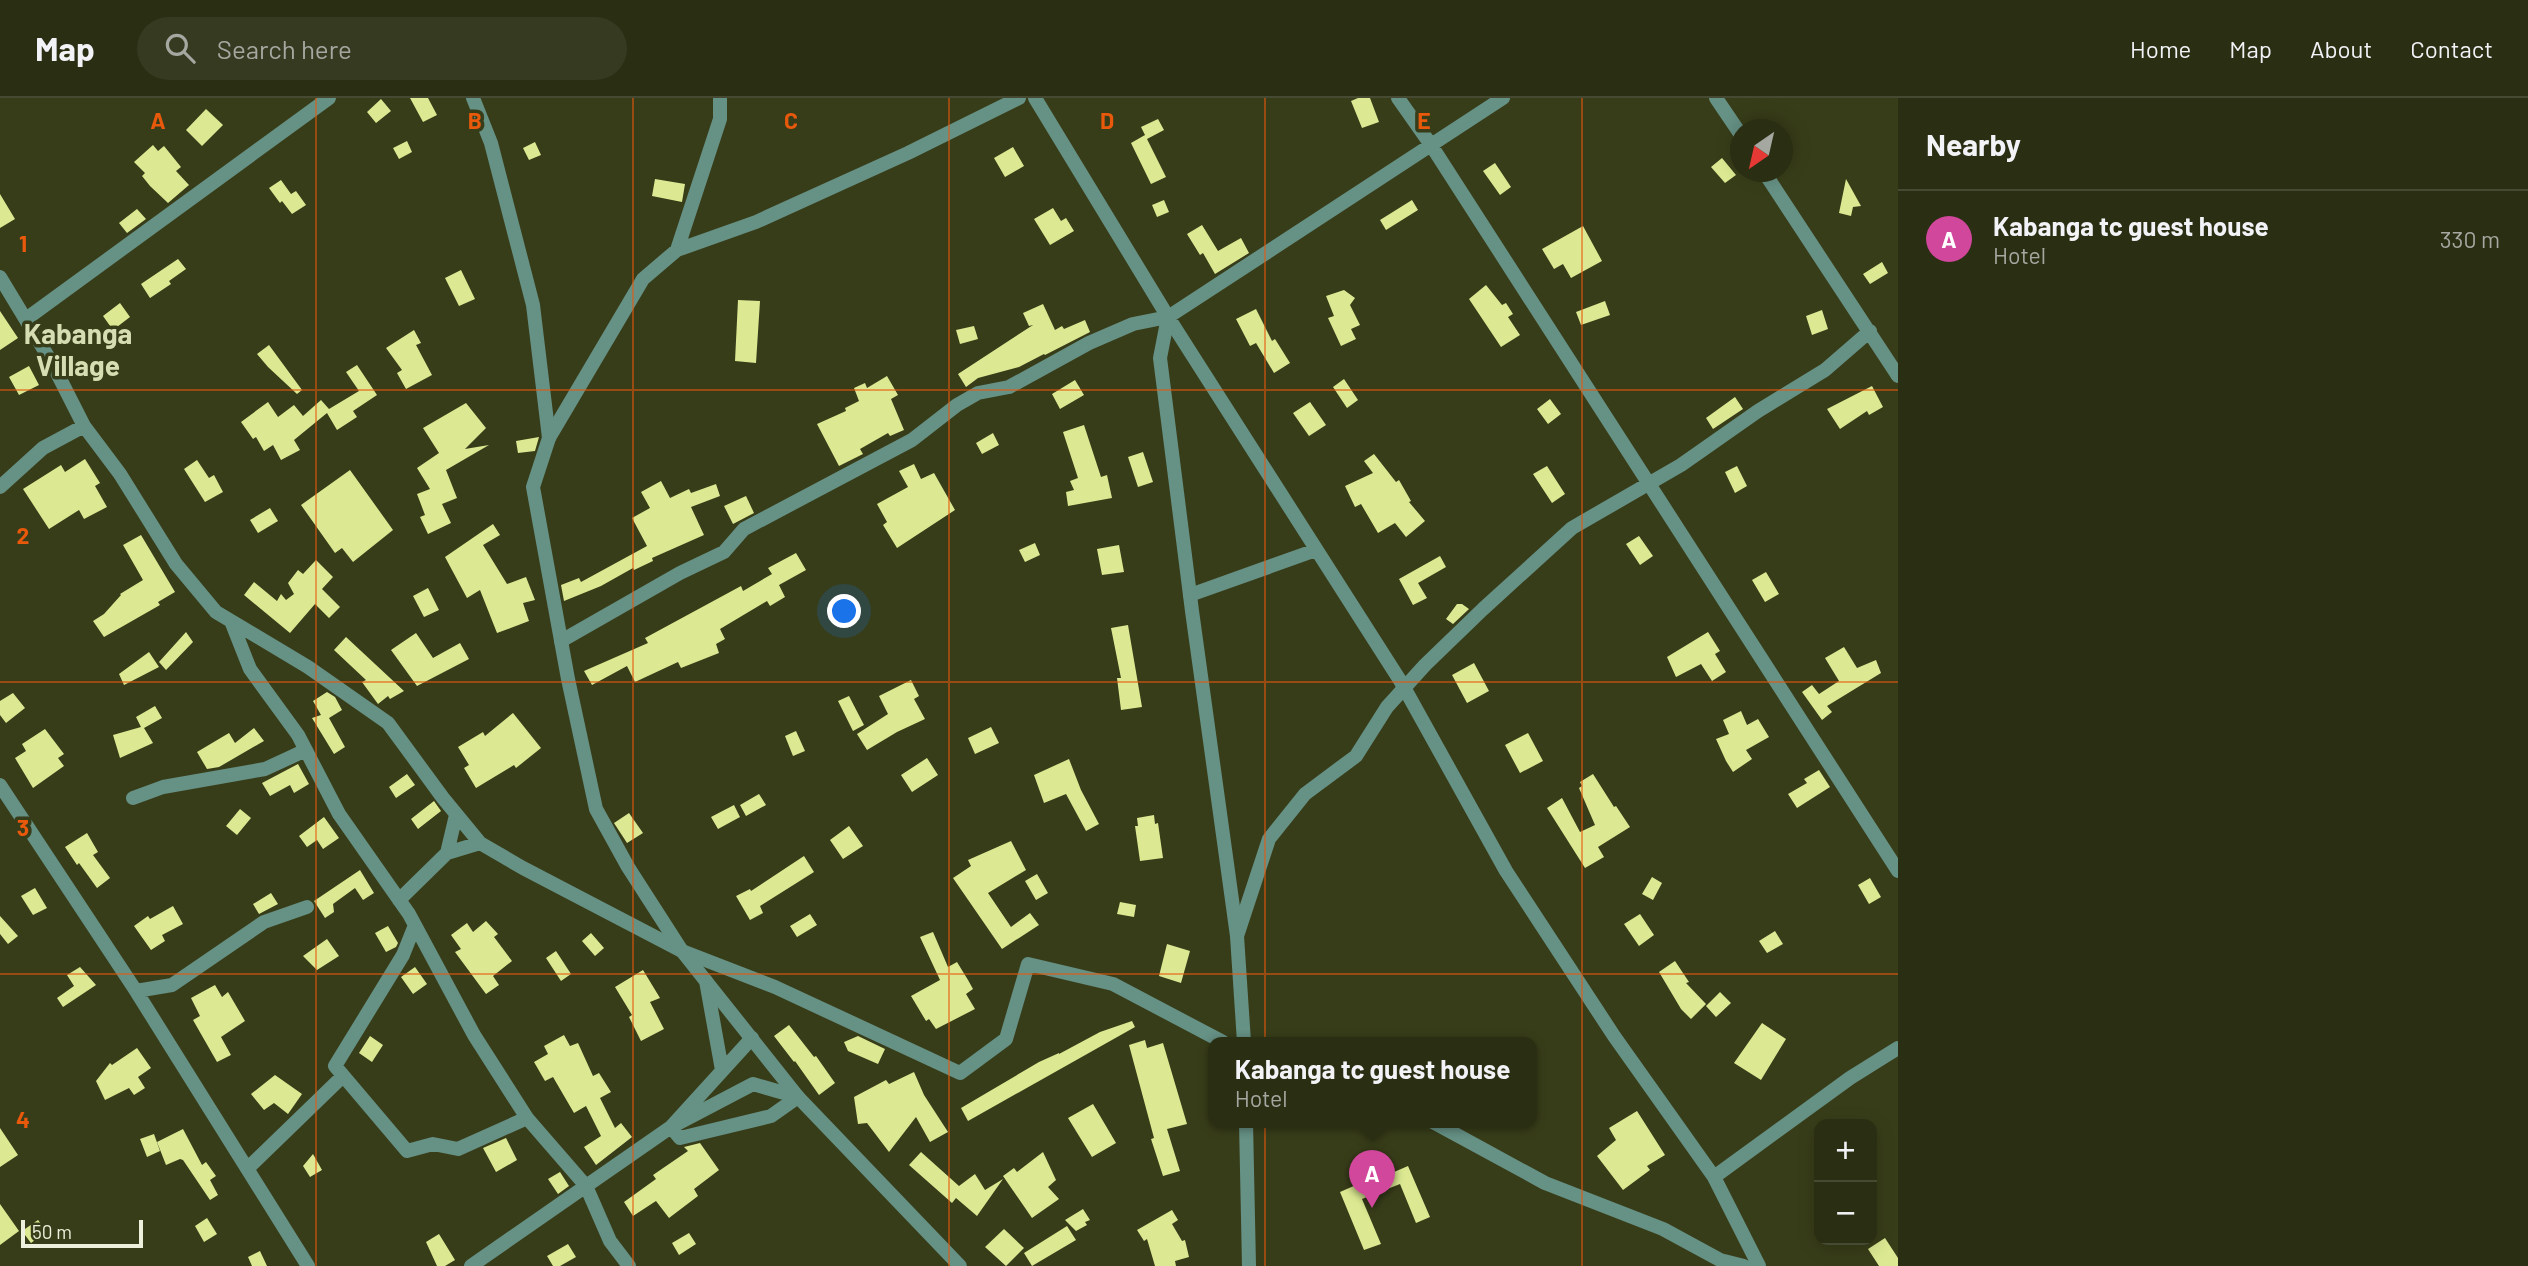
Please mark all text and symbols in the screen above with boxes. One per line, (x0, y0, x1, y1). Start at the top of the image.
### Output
search box (137, 17, 627, 80)
text: Map (35, 28, 95, 68)
icon: search (161, 29, 199, 67)
text: Search here (217, 33, 352, 64)
text: Home (2130, 34, 2191, 63)
text: Map (2229, 34, 2272, 63)
text: About (2310, 34, 2372, 63)
text: Contact (2410, 34, 2493, 63)
text: A (150, 106, 166, 134)
text: B (468, 106, 482, 134)
text: C (784, 106, 798, 134)
text: D (1100, 106, 1114, 134)
text: E (1417, 106, 1431, 134)
north arrow (1730, 119, 1793, 182)
text: Nearby (1926, 126, 2021, 162)
text: Kabanga tc guest house (1993, 210, 2269, 241)
text: A (1941, 225, 1957, 253)
text: 330 m (2440, 225, 2500, 253)
text: 1 (19, 229, 27, 257)
text: Hotel (1993, 241, 2046, 269)
district label: Kabanga Village (24, 316, 132, 382)
text: 2 (17, 521, 29, 549)
your location (827, 594, 861, 628)
text: 3 (17, 813, 29, 841)
popup (1208, 1037, 1537, 1128)
text: Kabanga tc guest house (1235, 1053, 1510, 1084)
text: Hotel (1235, 1084, 1288, 1112)
text: 4 (16, 1105, 30, 1133)
map controls (1814, 1119, 1877, 1245)
button: + (1814, 1119, 1877, 1182)
pin: A (1349, 1150, 1395, 1208)
button: − (1814, 1182, 1877, 1245)
scale bar (21, 1217, 144, 1249)
text: 50 m (32, 1220, 72, 1243)

